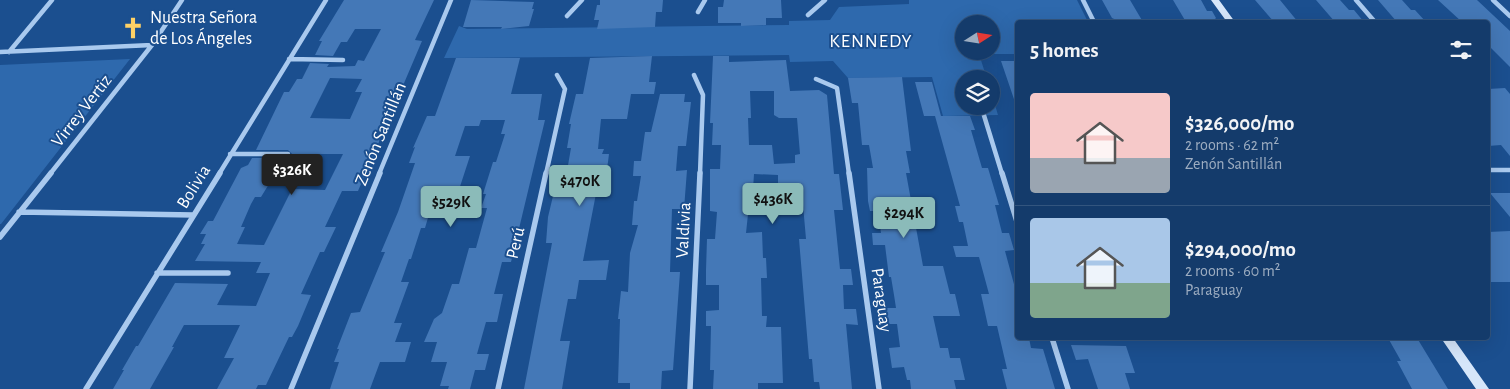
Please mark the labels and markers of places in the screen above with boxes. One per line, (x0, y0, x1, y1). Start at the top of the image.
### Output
place label: Nuestra Señora de Los Ángeles (150, 9, 257, 48)
church icon: Nuestra Señora de Los Ángeles (120, 15, 146, 41)
pin: $326K (257, 154, 327, 196)
pin: $470K (545, 164, 615, 207)
pin: $436K (738, 182, 808, 225)
pin: $529K (416, 186, 486, 228)
pin: $294K (869, 196, 939, 239)

